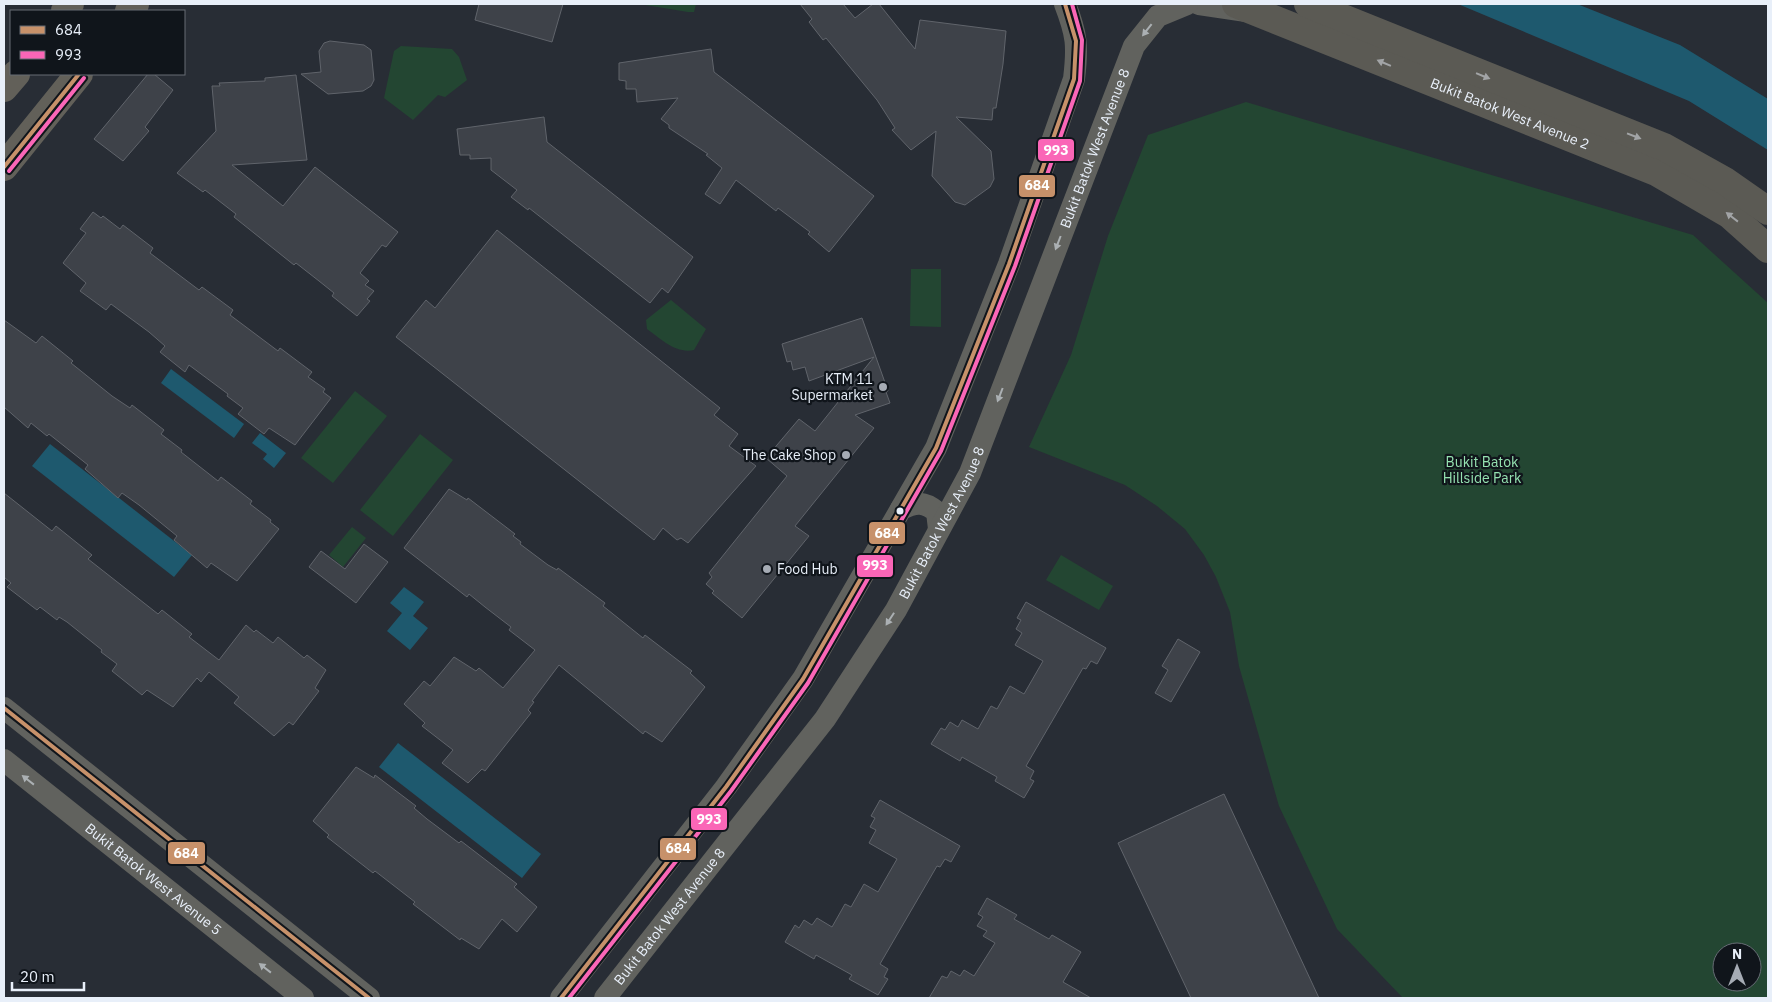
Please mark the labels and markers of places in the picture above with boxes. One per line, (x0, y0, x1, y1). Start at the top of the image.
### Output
place label: KTM 11 Supermarket (791, 370, 873, 404)
marker: KTM 11 Supermarket (877, 381, 889, 393)
place label: The Cake Shop (743, 446, 836, 464)
marker: The Cake Shop (840, 449, 852, 461)
unlabelled marker (895, 506, 905, 516)
place label: Food Hub (777, 560, 838, 578)
marker: Food Hub (761, 563, 773, 575)

